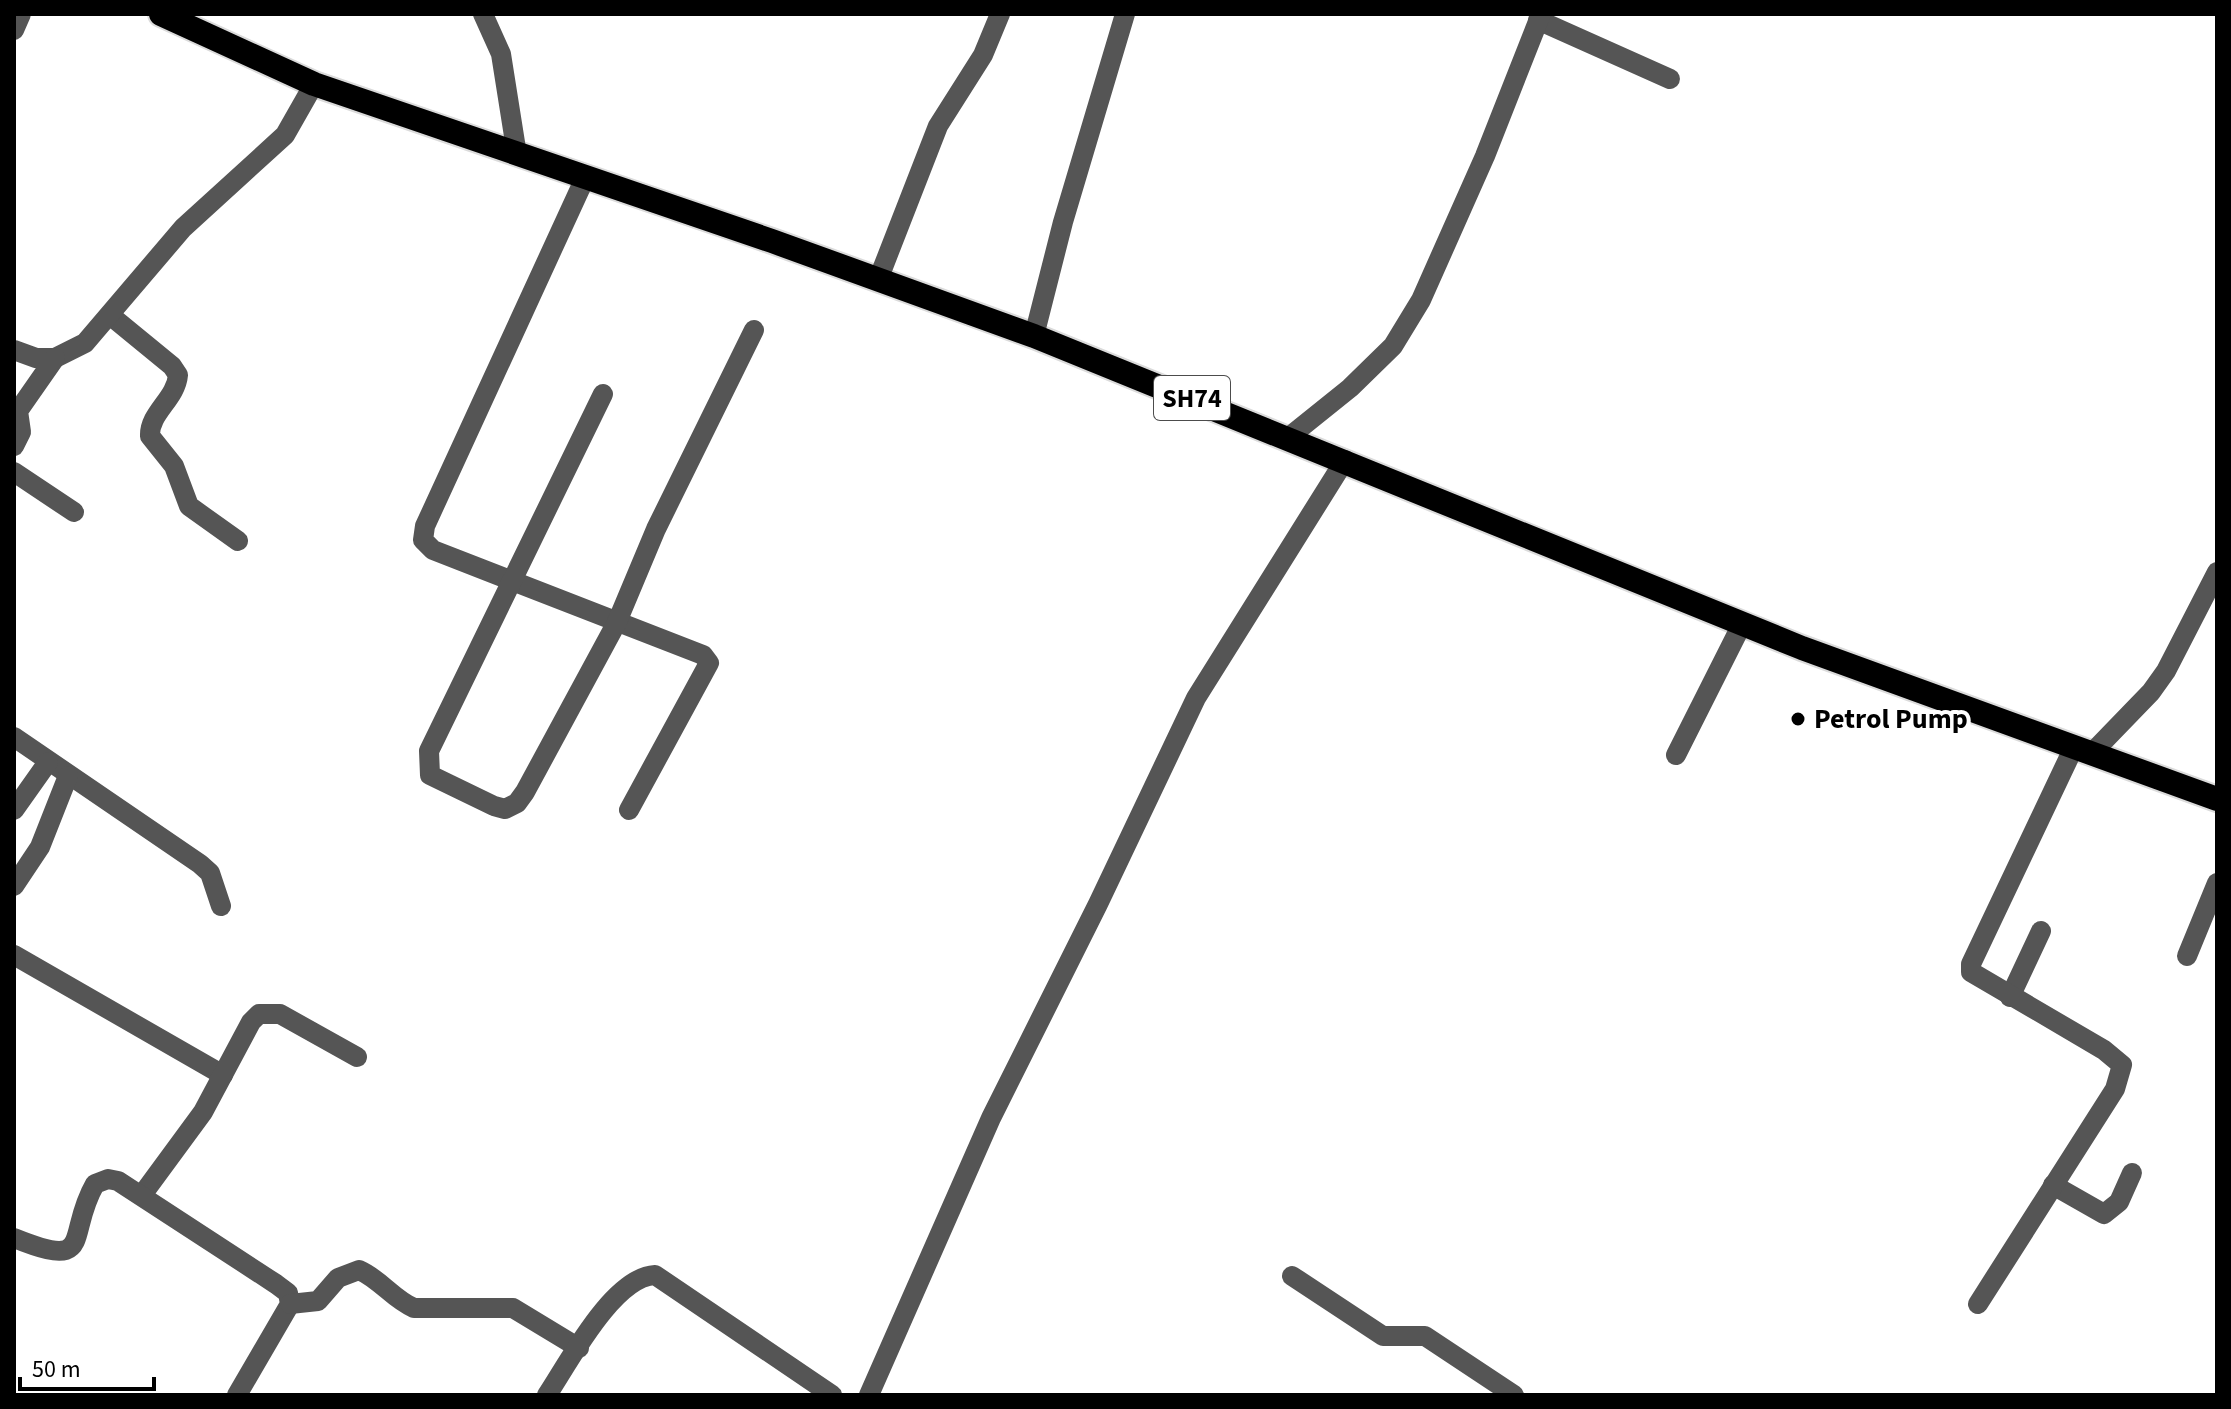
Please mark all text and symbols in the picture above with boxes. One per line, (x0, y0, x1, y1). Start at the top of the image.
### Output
road number: SH74 (1154, 376, 1230, 420)
place label: Petrol Pump (1814, 699, 1968, 739)
marker: Petrol Pump (1789, 710, 1807, 728)
scale bar (20, 1341, 154, 1391)
text: 50 m (32, 1352, 81, 1387)

